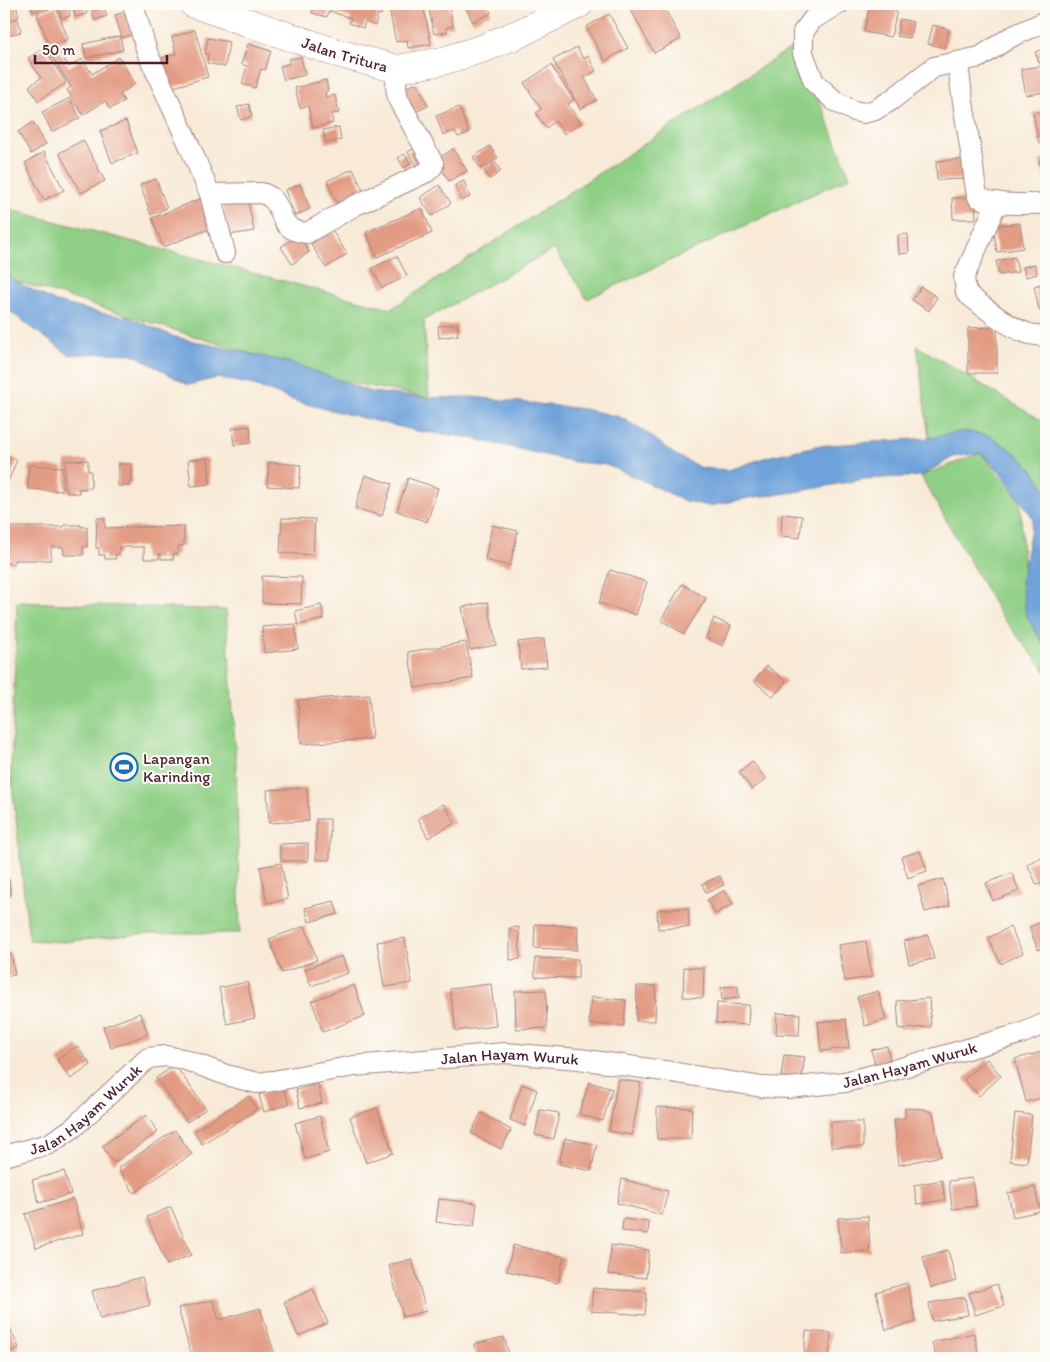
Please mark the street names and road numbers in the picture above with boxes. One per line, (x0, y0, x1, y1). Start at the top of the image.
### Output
street label: Jalan Tritura (299, 33, 390, 76)
street label: Jalan Hayam Wuruk (841, 1037, 980, 1092)
street label: Jalan Hayam Wuruk (440, 1044, 580, 1069)
street label: Jalan Hayam Wuruk (28, 1060, 146, 1159)

